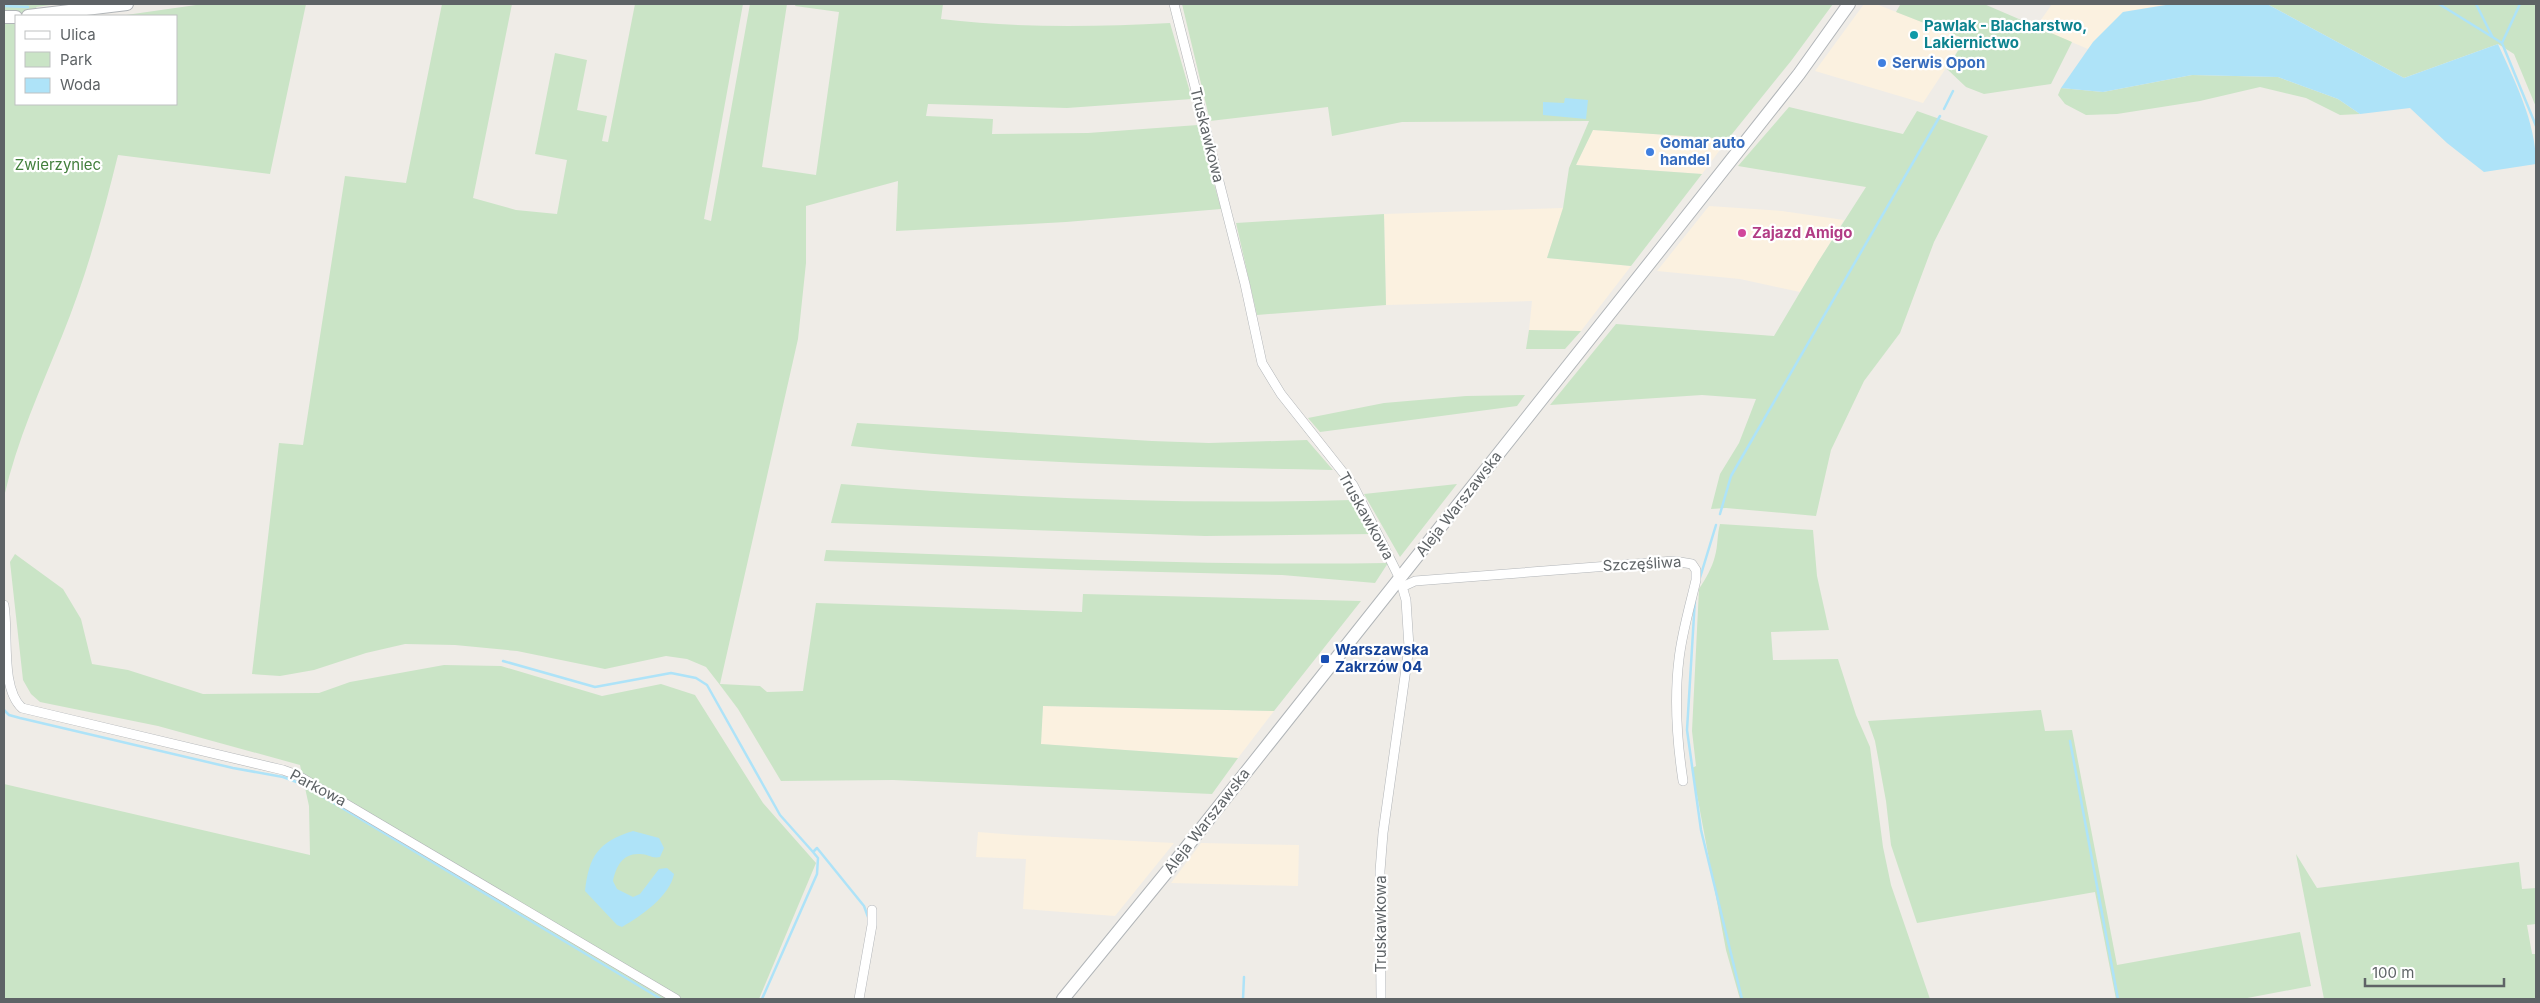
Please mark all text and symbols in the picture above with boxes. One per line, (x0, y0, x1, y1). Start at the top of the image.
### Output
legend (15, 15, 178, 105)
place label: Pawlak - Blacharstwo, Lakiernictwo (1924, 16, 2087, 52)
text: Ulica (60, 25, 96, 44)
marker: Pawlak - Blacharstwo, Lakiernictwo (1908, 29, 1920, 41)
text: Park (60, 50, 93, 69)
place label: Serwis Opon (1892, 53, 1985, 72)
marker: Serwis Opon (1876, 57, 1888, 69)
text: Woda (60, 75, 101, 94)
street label: Truskawkowa (1186, 85, 1228, 184)
place label: Gomar auto handel (1660, 133, 1745, 169)
marker: Gomar auto handel (1644, 146, 1656, 158)
park label: Zwierzyniec (15, 155, 101, 174)
place label: Zajazd Amigo (1752, 223, 1852, 242)
marker: Zajazd Amigo (1736, 227, 1748, 239)
street label: Aleja Warszawska (1412, 447, 1506, 560)
street label: Truskawkowa (1334, 469, 1398, 563)
street label: Szczęśliwa (1602, 552, 1682, 575)
place label: Warszawska Zakrzów 04 (1335, 640, 1429, 676)
marker: Warszawska Zakrzów 04 (1319, 653, 1331, 665)
street label: Aleja Warszawska (1160, 764, 1254, 877)
street label: Parkowa (287, 765, 350, 810)
street label: Truskawkowa (1371, 875, 1390, 973)
scale bar (2365, 956, 2504, 988)
text: 100 m (2372, 963, 2414, 982)

